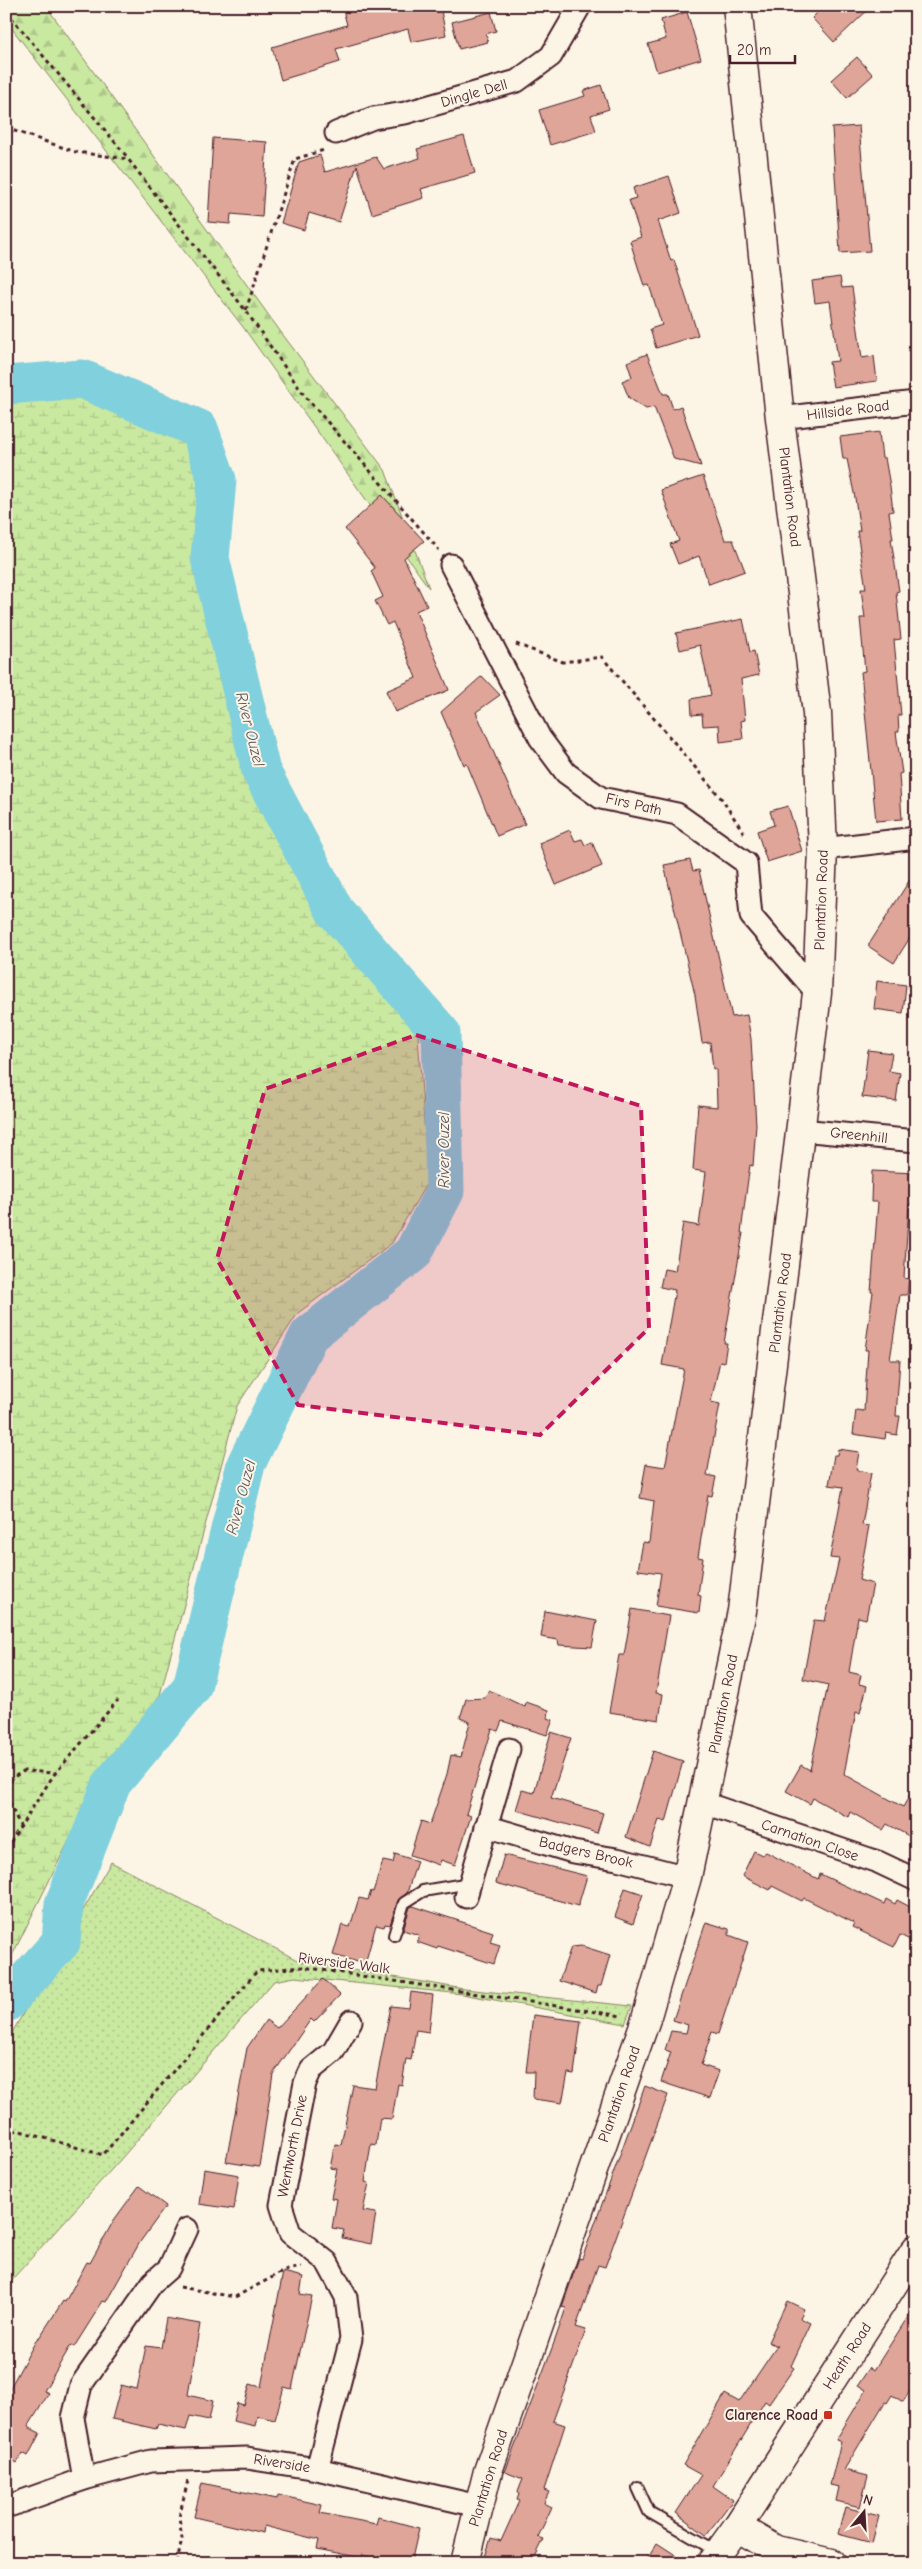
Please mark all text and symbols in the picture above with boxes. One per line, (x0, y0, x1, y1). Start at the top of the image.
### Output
scale bar (730, 32, 794, 64)
text: 20 m (737, 41, 771, 59)
street label: Dingle Dell (439, 75, 509, 111)
street label: Hillside Road (806, 396, 890, 424)
street label: Plantation Road (775, 446, 805, 548)
water label: River Ouzel (232, 690, 268, 769)
street label: Firs Path (604, 789, 664, 819)
street label: Plantation Road (810, 849, 832, 951)
water label: River Ouzel (435, 1111, 453, 1188)
street label: Greenhill (829, 1123, 889, 1147)
street label: Plantation Road (765, 1252, 795, 1354)
water label: River Ouzel (222, 1458, 260, 1536)
street label: Plantation Road (705, 1653, 741, 1755)
street label: Carnation Close (759, 1815, 862, 1865)
street label: Badgers Brook (537, 1832, 635, 1872)
street label: Riverside Walk (297, 1948, 392, 1978)
street label: Plantation Road (594, 2043, 644, 2145)
street label: Wentworth Drive (273, 2093, 311, 2199)
street label: Heath Road (819, 2319, 875, 2393)
place label: Clarence Road (725, 2406, 818, 2424)
marker: Clarence Road (822, 2409, 834, 2421)
street label: Plantation Road (465, 2427, 511, 2529)
street label: Riverside (252, 2450, 312, 2476)
north arrow (840, 2486, 890, 2536)
text: N (861, 2491, 875, 2510)

